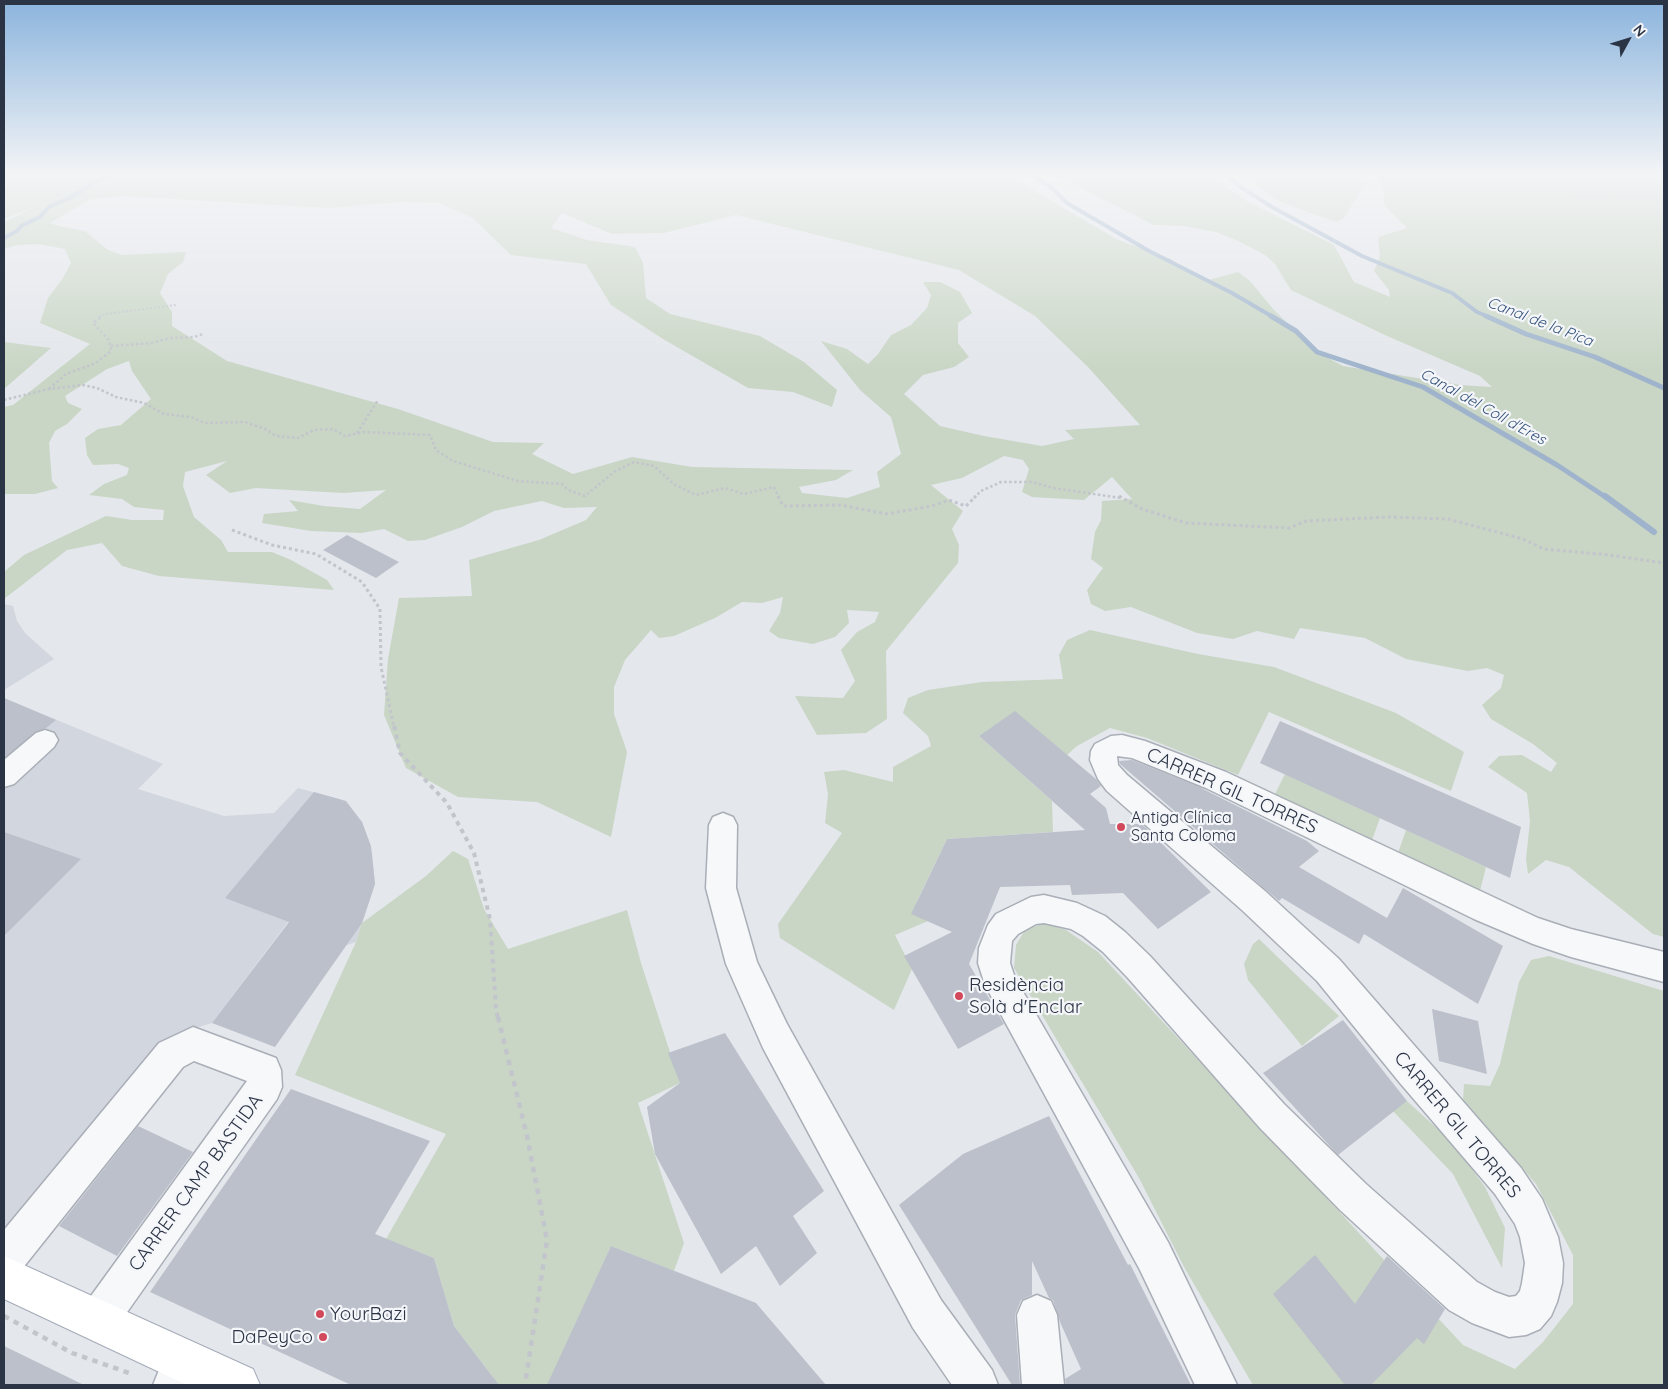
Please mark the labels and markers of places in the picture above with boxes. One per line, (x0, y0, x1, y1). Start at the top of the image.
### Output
place label: Antiga Clínica Santa Coloma (1131, 808, 1236, 846)
marker: Antiga Clínica Santa Coloma (1115, 821, 1127, 833)
place label: Residència Solà d'Enclar (969, 974, 1082, 1018)
marker: Residència Solà d'Enclar (953, 990, 965, 1002)
place label: YourBazi (330, 1303, 406, 1325)
marker: YourBazi (314, 1308, 326, 1320)
place label: DaPeyCo (231, 1326, 313, 1348)
marker: DaPeyCo (317, 1331, 329, 1343)

